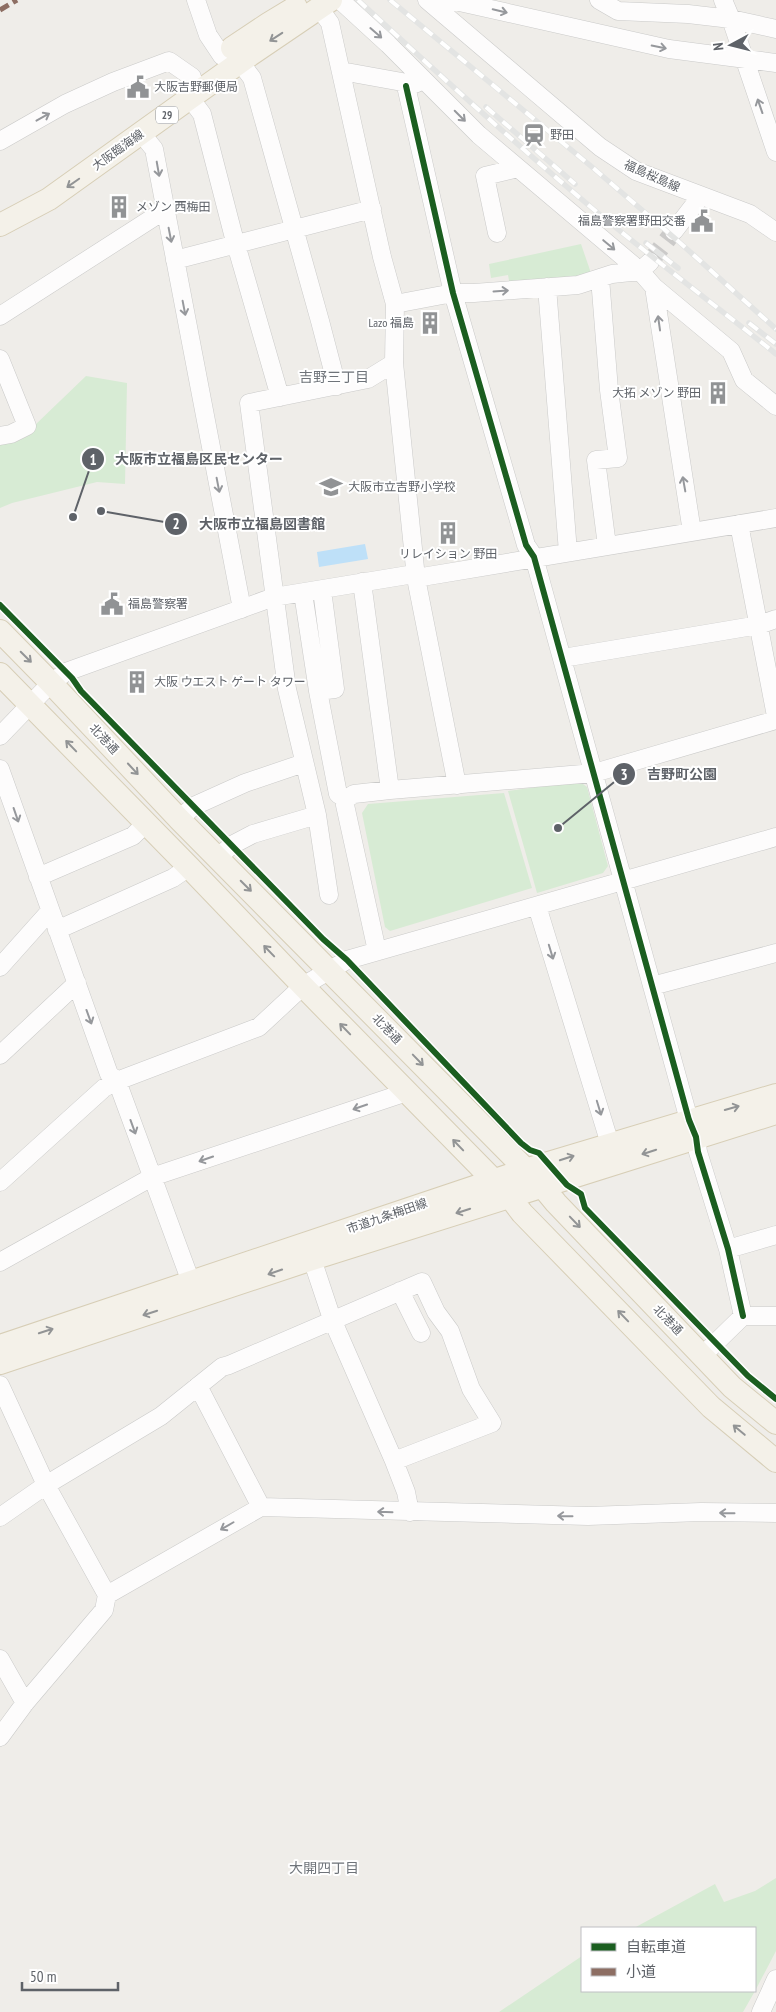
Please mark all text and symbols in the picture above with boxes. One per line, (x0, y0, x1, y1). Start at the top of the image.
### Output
one-way arrow (492, 7, 508, 16)
north arrow (706, 20, 756, 70)
one-way arrow (369, 27, 382, 38)
one-way arrow (269, 32, 283, 43)
text: N (709, 42, 727, 51)
one-way arrow (650, 43, 666, 52)
public building icon: 大阪吉野郵便局 (125, 74, 151, 100)
place label: 大阪吉野郵便局 (154, 79, 238, 94)
one-way arrow (755, 98, 765, 114)
road number: 29 (156, 106, 178, 124)
one-way arrow (454, 110, 466, 122)
one-way arrow (35, 112, 50, 122)
station icon: 野田 (521, 122, 547, 148)
street label: 大阪臨海線 (89, 126, 146, 173)
place label: 野田 (550, 127, 574, 142)
street label: 福島桜島線 (622, 156, 683, 195)
one-way arrow (153, 161, 163, 177)
one-way arrow (66, 178, 80, 188)
building icon: メゾン 西梅田 (106, 194, 132, 220)
place label: メゾン 西梅田 (136, 199, 211, 214)
public building icon: 福島警察署野田交番 (689, 208, 715, 234)
place label: 福島警察署野田交番 (578, 213, 686, 228)
one-way arrow (166, 227, 175, 243)
one-way arrow (603, 239, 616, 250)
one-way arrow (493, 286, 509, 296)
one-way arrow (180, 300, 190, 316)
building icon: Lazo 福島 (417, 310, 443, 336)
place label: Lazo 福島 (368, 315, 414, 330)
one-way arrow (654, 315, 664, 331)
district label: 吉野三丁目 (299, 368, 369, 386)
building icon: 大拓 メゾン 野田 (705, 380, 731, 406)
place label: 大拓 メゾン 野田 (612, 385, 701, 400)
callout: 大阪市立福島区民センター (80, 445, 293, 474)
text: 1 (89, 450, 97, 469)
text: 大阪市立福島区民センター (115, 450, 283, 468)
school or university icon: 大阪市立吉野小学校 (318, 474, 344, 500)
one-way arrow (679, 476, 689, 492)
one-way arrow (213, 477, 223, 493)
place label: 大阪市立吉野小学校 (348, 479, 456, 494)
callout: 大阪市立福島図書館 (164, 509, 335, 538)
text: 2 (172, 514, 180, 533)
text: 大阪市立福島図書館 (199, 515, 325, 533)
building icon: リレイション 野田 (435, 520, 461, 546)
place label: リレイション 野田 (399, 546, 497, 561)
public building icon: 福島警察署 (99, 591, 125, 617)
place label: 福島警察署 (128, 596, 188, 611)
one-way arrow (20, 651, 32, 663)
building icon: 大阪 ウエスト ゲート タワー (124, 669, 150, 695)
place label: 大阪 ウエスト ゲート タワー (154, 674, 306, 689)
street label: 北港通 (87, 720, 122, 757)
one-way arrow (65, 740, 77, 752)
callout: 吉野町公園 (612, 760, 727, 789)
one-way arrow (127, 763, 139, 776)
text: 3 (620, 765, 628, 784)
text: 吉野町公園 (647, 765, 717, 783)
one-way arrow (12, 806, 21, 822)
one-way arrow (240, 880, 252, 892)
one-way arrow (547, 944, 557, 960)
one-way arrow (263, 945, 275, 957)
one-way arrow (85, 1009, 94, 1024)
street label: 北港通 (369, 1010, 405, 1047)
one-way arrow (339, 1023, 351, 1035)
one-way arrow (412, 1054, 424, 1067)
one-way arrow (594, 1100, 604, 1116)
one-way arrow (724, 1102, 740, 1112)
one-way arrow (353, 1103, 369, 1113)
one-way arrow (129, 1119, 139, 1134)
one-way arrow (453, 1140, 465, 1152)
one-way arrow (642, 1147, 658, 1157)
one-way arrow (559, 1152, 575, 1162)
one-way arrow (199, 1155, 215, 1164)
street label: 市道九条梅田線 (345, 1195, 429, 1236)
one-way arrow (456, 1206, 472, 1216)
one-way arrow (569, 1216, 581, 1229)
one-way arrow (268, 1267, 284, 1277)
street label: 北港通 (650, 1301, 686, 1338)
one-way arrow (143, 1309, 159, 1319)
one-way arrow (617, 1310, 629, 1322)
one-way arrow (38, 1326, 54, 1335)
one-way arrow (732, 1424, 745, 1435)
one-way arrow (377, 1507, 393, 1516)
one-way arrow (720, 1508, 736, 1518)
one-way arrow (557, 1511, 573, 1520)
one-way arrow (220, 1521, 235, 1531)
district label: 大開四丁目 (289, 1859, 359, 1877)
legend (581, 1927, 756, 1992)
text: 自転車道 (626, 1937, 686, 1956)
scale bar (22, 1960, 119, 1992)
text: 小道 (626, 1962, 656, 1981)
text: 50 m (30, 1967, 56, 1986)

